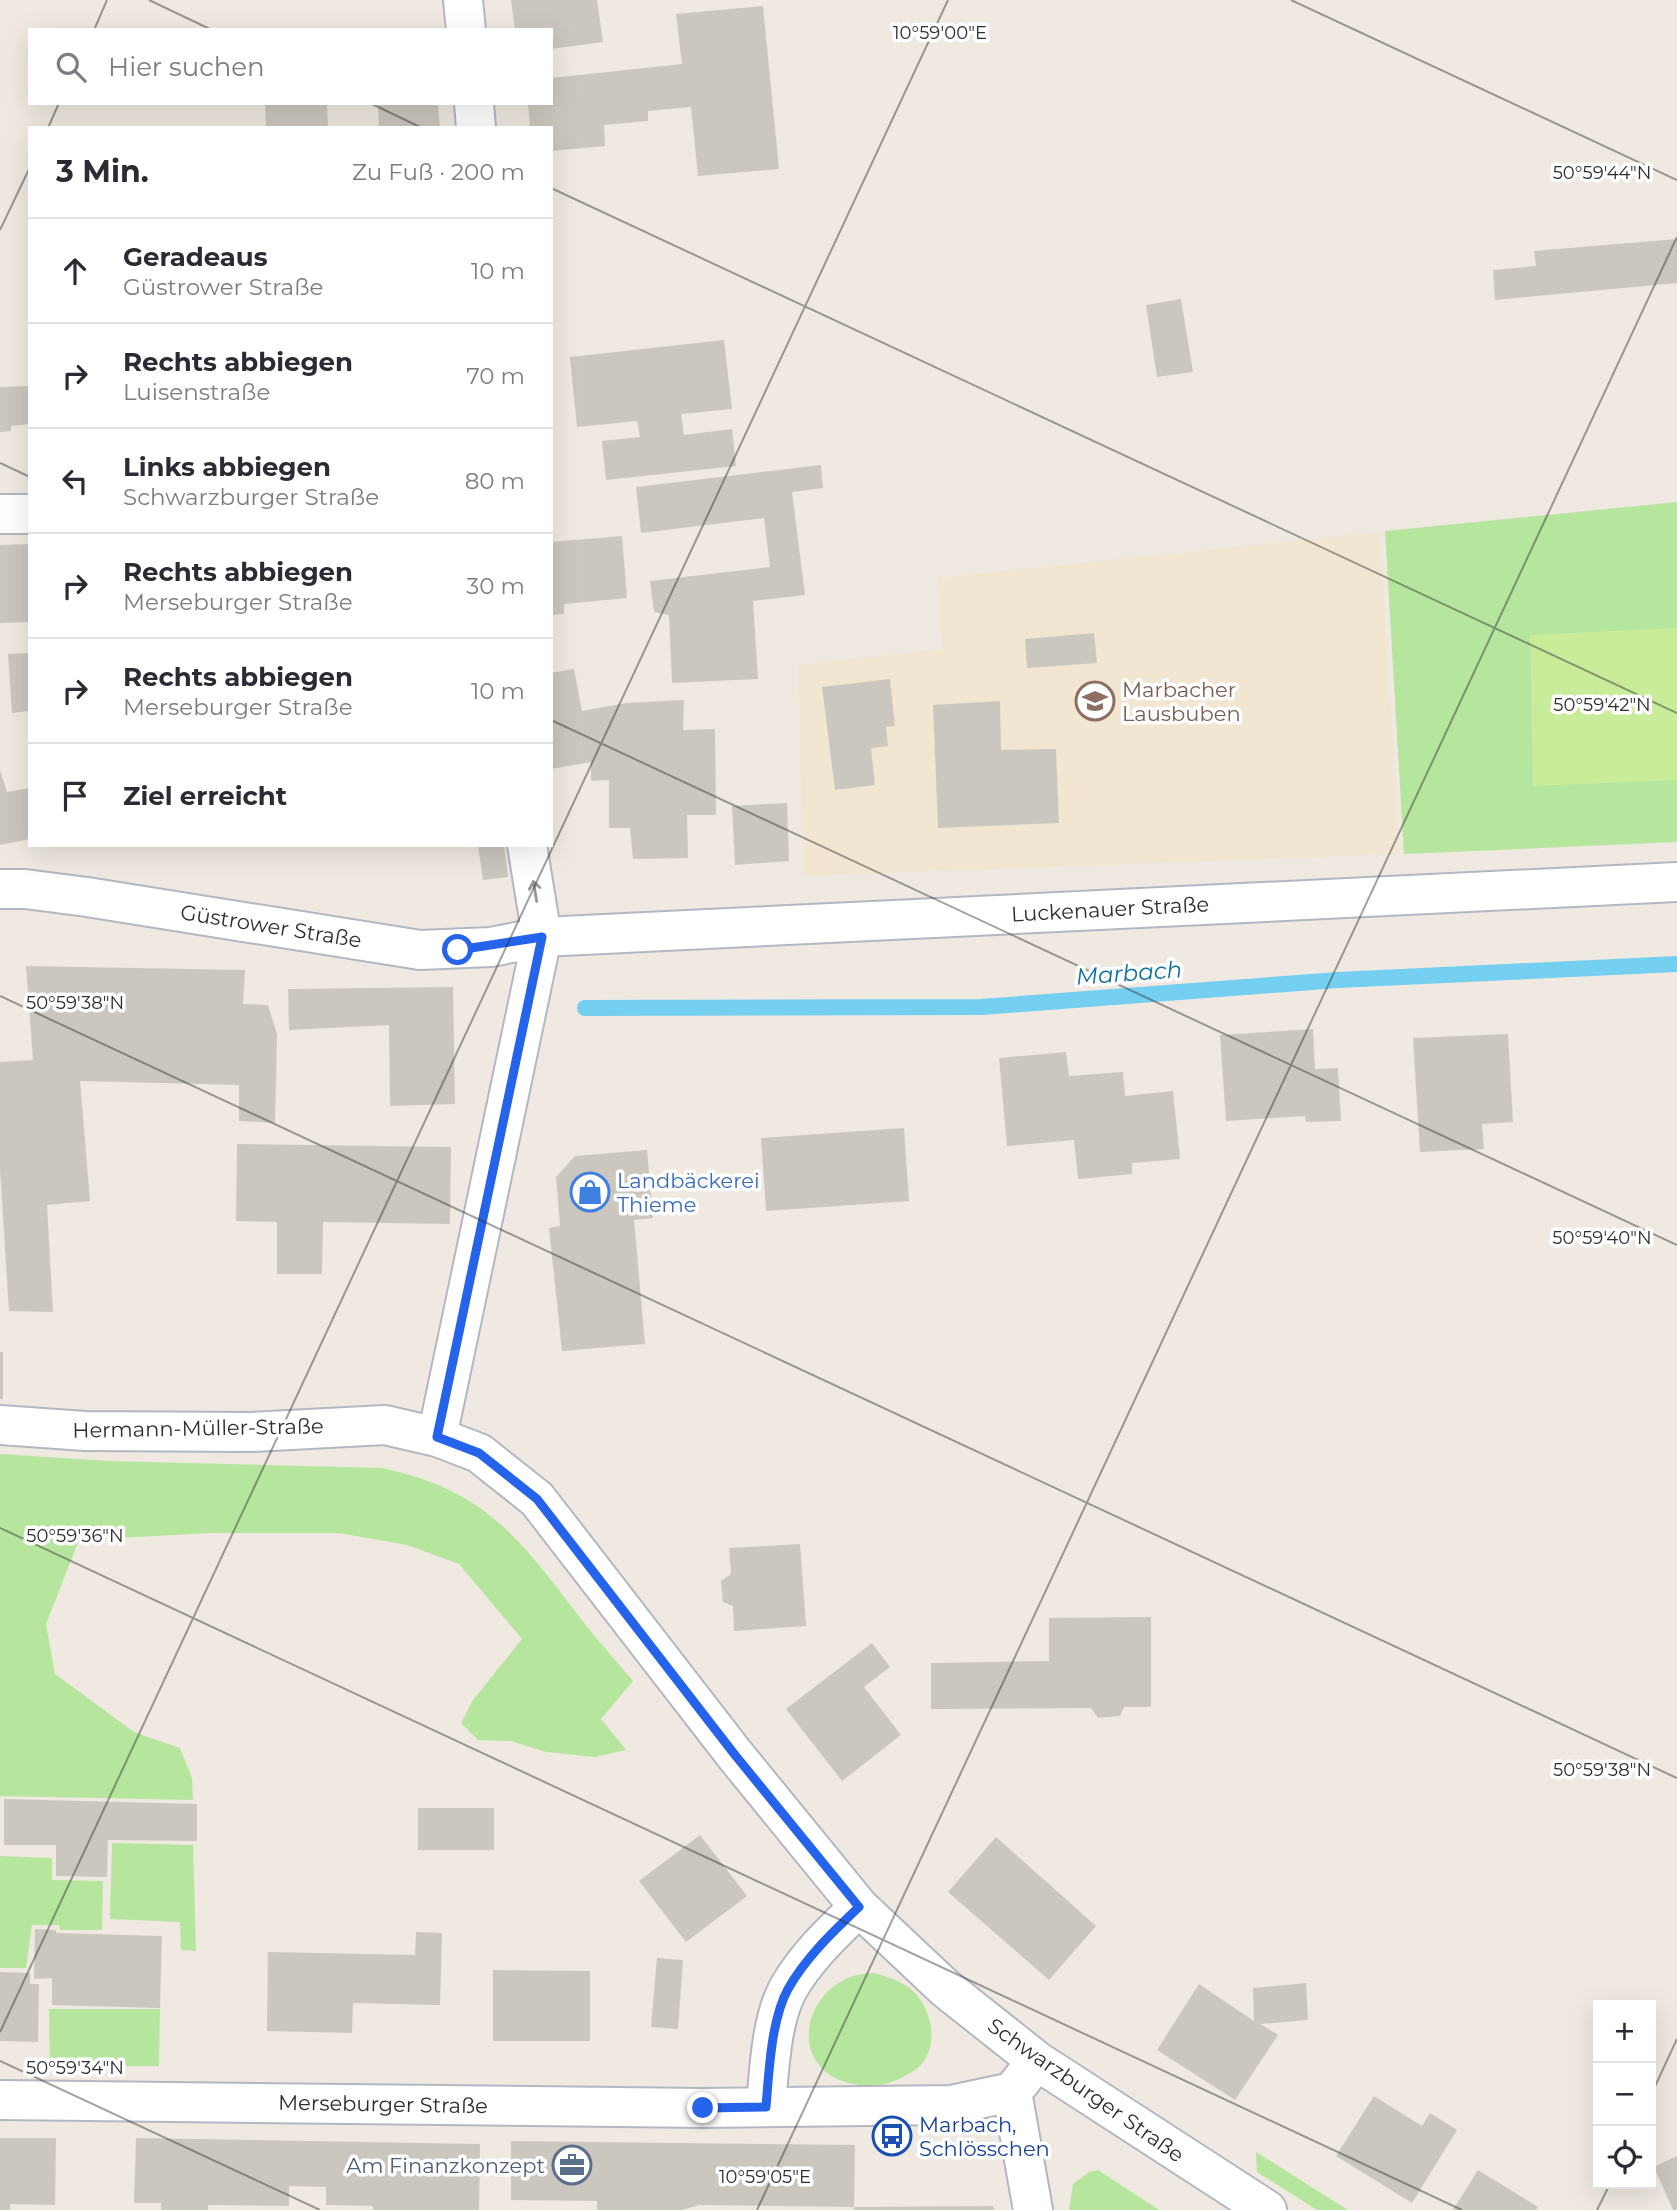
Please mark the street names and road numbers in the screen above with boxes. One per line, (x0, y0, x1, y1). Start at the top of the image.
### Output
street label: Luckenauer Straße (1010, 891, 1210, 927)
street label: Güstrower Straße (179, 899, 363, 953)
street label: Hermann-Müller-Straße (72, 1413, 324, 1443)
street label: Schwarzburger Straße (983, 2013, 1189, 2167)
street label: Merseburger Straße (278, 2090, 488, 2118)

